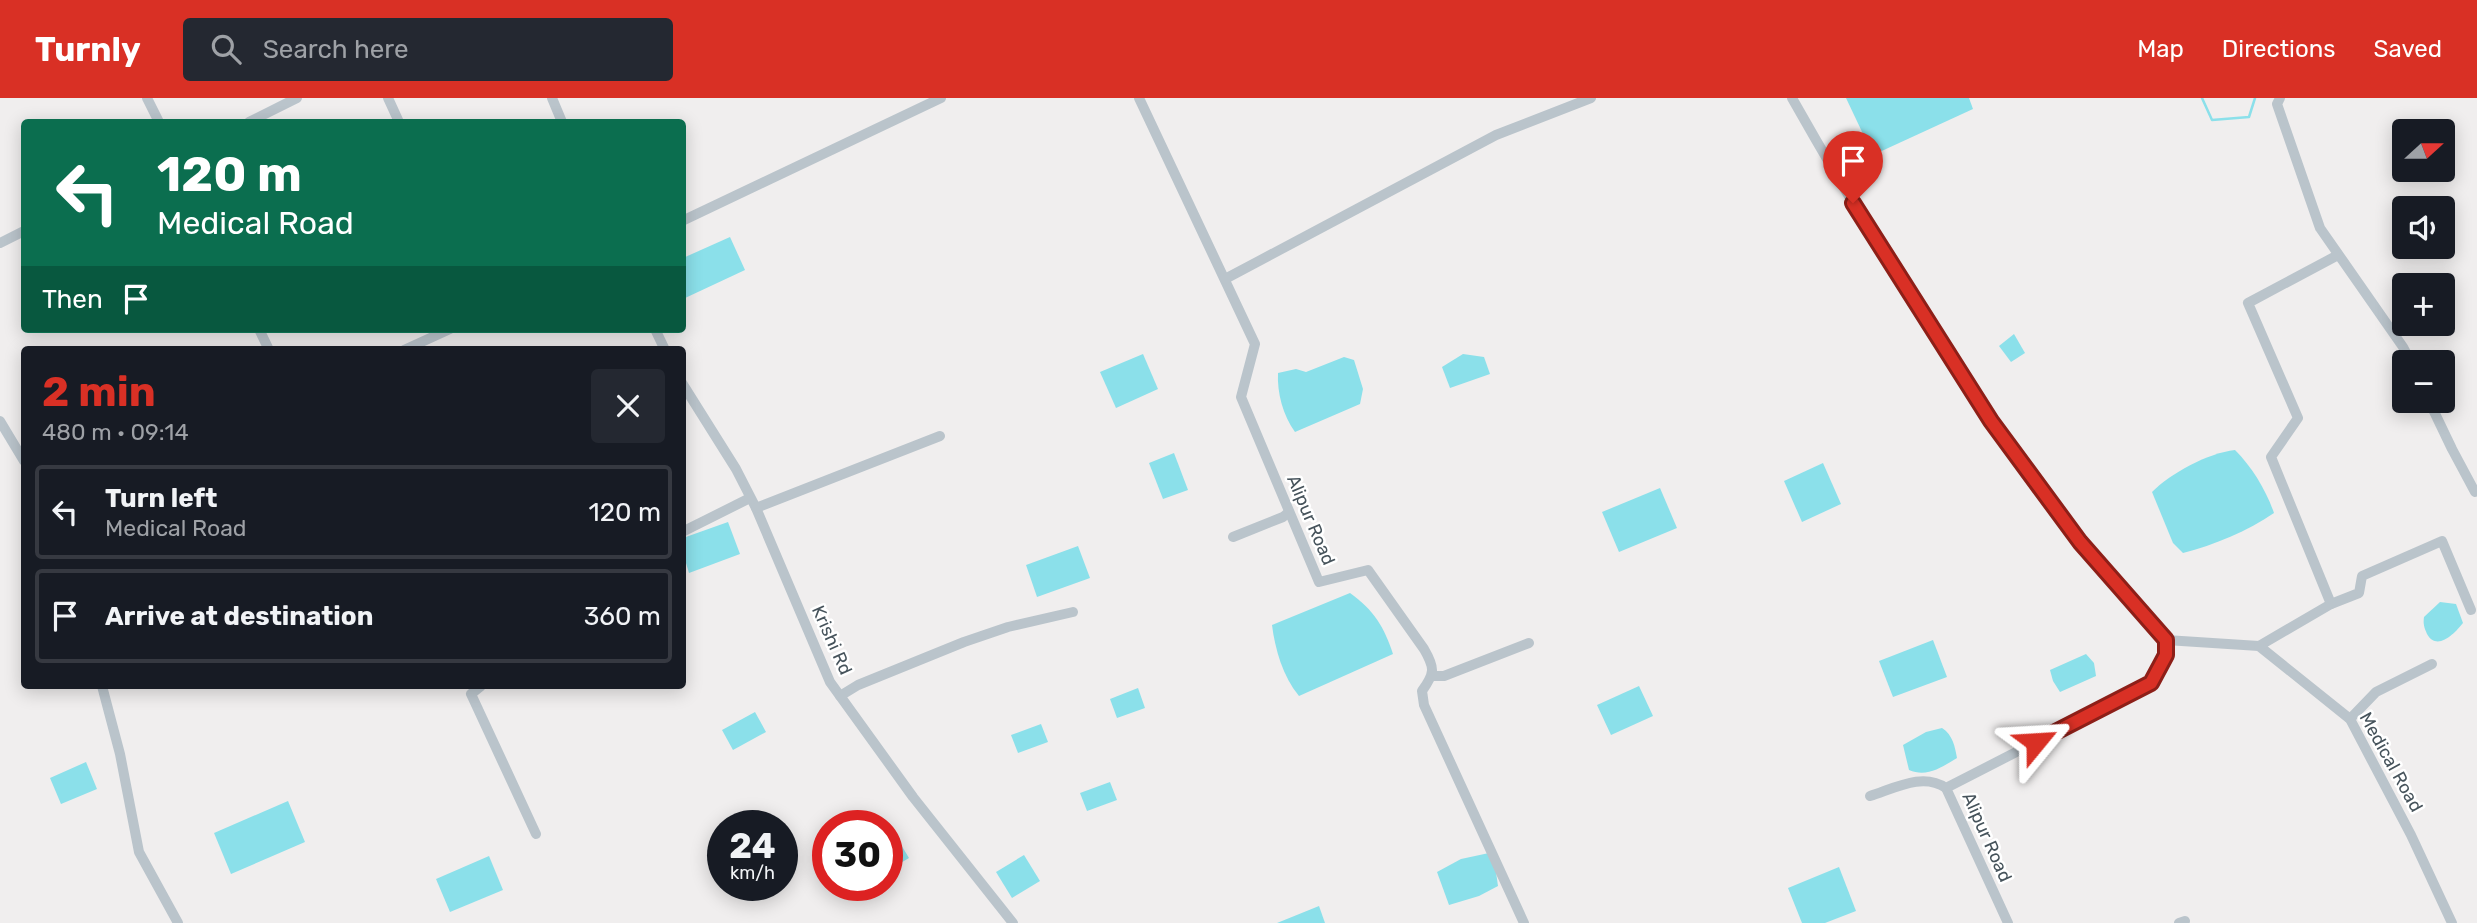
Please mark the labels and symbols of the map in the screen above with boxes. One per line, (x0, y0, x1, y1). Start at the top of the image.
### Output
north arrow (2392, 119, 2455, 182)
pin (1823, 131, 1883, 203)
street label: Alipur Road (1282, 472, 1340, 568)
street label: Krishi Rd (807, 602, 857, 678)
position arrow (1999, 705, 2073, 779)
street label: Medical Road (2355, 708, 2427, 816)
street label: Alipur Road (1957, 789, 2017, 885)
speed limit sign: 30 (812, 810, 903, 901)

